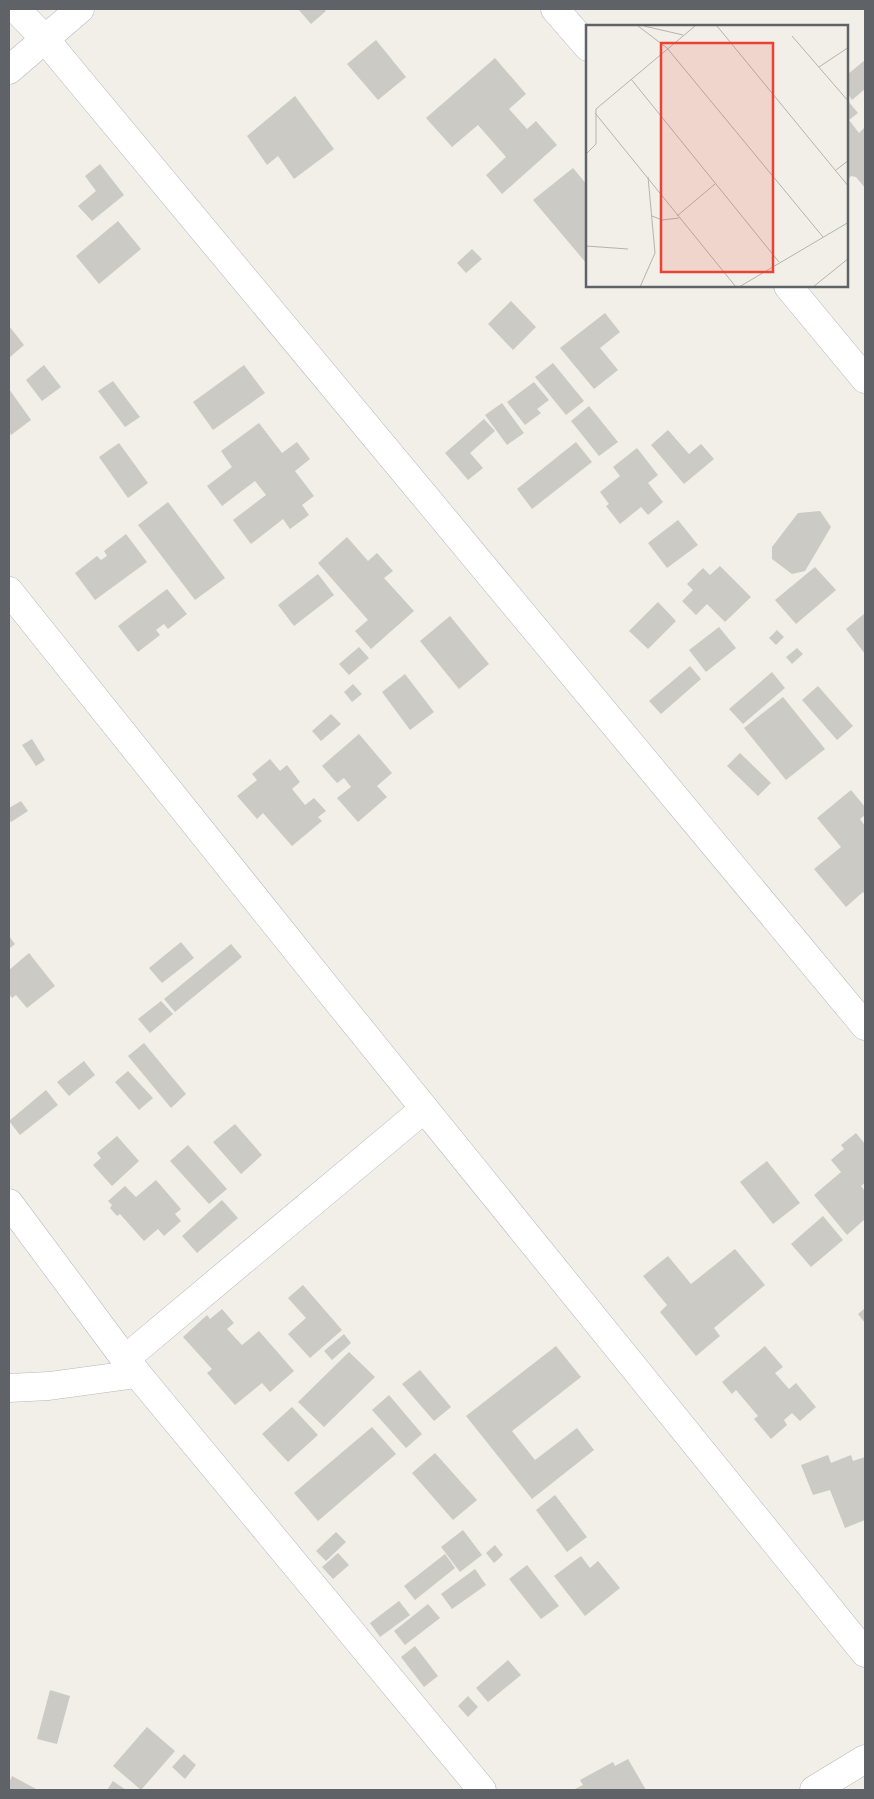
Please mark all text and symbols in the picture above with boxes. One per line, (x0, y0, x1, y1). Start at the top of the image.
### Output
inset map (586, 25, 849, 288)

